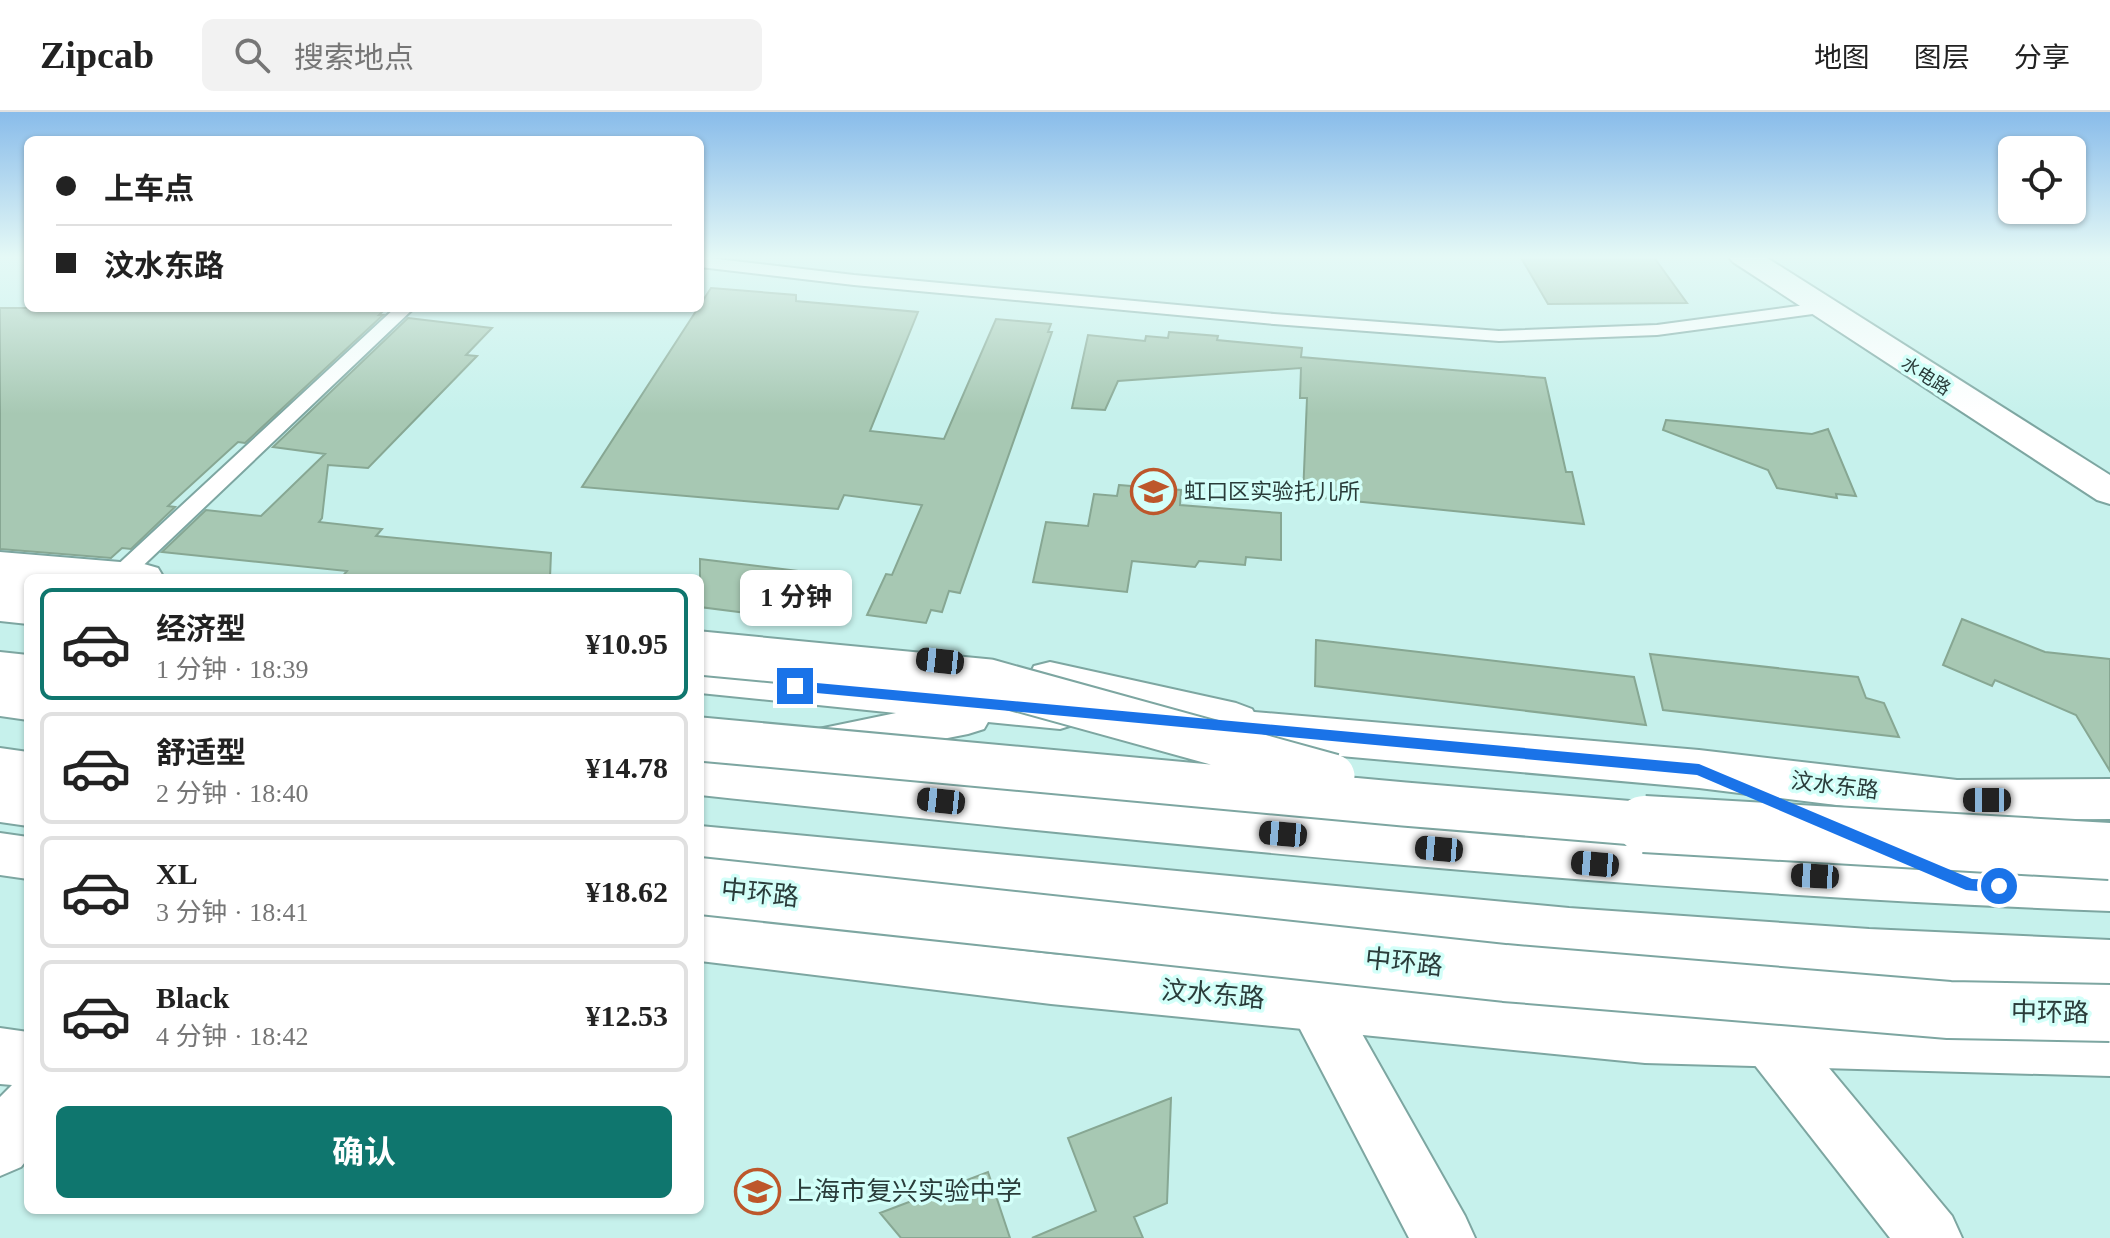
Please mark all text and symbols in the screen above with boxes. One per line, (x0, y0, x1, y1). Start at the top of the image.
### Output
search box (202, 19, 762, 91)
icon: search (230, 33, 274, 77)
text: Zipcab (40, 34, 154, 76)
text: 搜索地点 (294, 41, 414, 74)
text: 地图 (1814, 42, 1870, 73)
text: 图层 (1914, 42, 1970, 73)
text: 分享 (2014, 42, 2070, 73)
map controls (1998, 136, 2086, 224)
button: locate (1998, 136, 2086, 224)
text: 上车点 (104, 172, 194, 205)
text: 汶水东路 (104, 249, 224, 282)
street label: 水电路 (1898, 353, 1954, 399)
school or university icon: 虹口区实验托儿所 (1129, 467, 1177, 515)
place label: 虹口区实验托儿所 (1184, 479, 1360, 504)
callout: 1 分钟 (739, 570, 851, 626)
text: 1 分钟 (760, 583, 832, 612)
icon: car (60, 608, 132, 680)
text: 经济型 (156, 612, 246, 645)
text: ¥10.95 (586, 627, 668, 660)
car (915, 647, 965, 675)
text: 1 分钟 · 18:39 (156, 655, 308, 684)
route end (777, 668, 813, 704)
icon: car (60, 732, 132, 804)
text: 舒适型 (156, 736, 246, 769)
text: ¥14.78 (586, 751, 668, 784)
street label: 汶水东路 (1790, 768, 1880, 803)
text: 2 分钟 · 18:40 (156, 779, 308, 808)
car (916, 787, 966, 815)
car (1963, 788, 2011, 812)
car (1258, 820, 1308, 848)
car (1414, 835, 1464, 863)
car (1570, 850, 1620, 878)
icon: car (60, 856, 132, 928)
text: XL (156, 857, 198, 890)
car (1790, 863, 1840, 889)
route start (1981, 868, 2017, 904)
text: ¥18.62 (586, 875, 668, 908)
street label: 中环路 (720, 875, 800, 912)
text: 3 分钟 · 18:41 (156, 898, 308, 927)
street label: 中环路 (1364, 944, 1444, 981)
street label: 汶水东路 (1160, 976, 1266, 1013)
icon: car (60, 980, 132, 1052)
text: Black (156, 981, 229, 1014)
street label: 中环路 (2011, 997, 2089, 1028)
text: ¥12.53 (586, 999, 668, 1032)
text: 4 分钟 · 18:42 (156, 1022, 308, 1051)
button: 确认 (56, 1106, 672, 1198)
school or university icon: 上海市复兴实验中学 (733, 1167, 781, 1215)
place label: 上海市复兴实验中学 (788, 1177, 1022, 1206)

